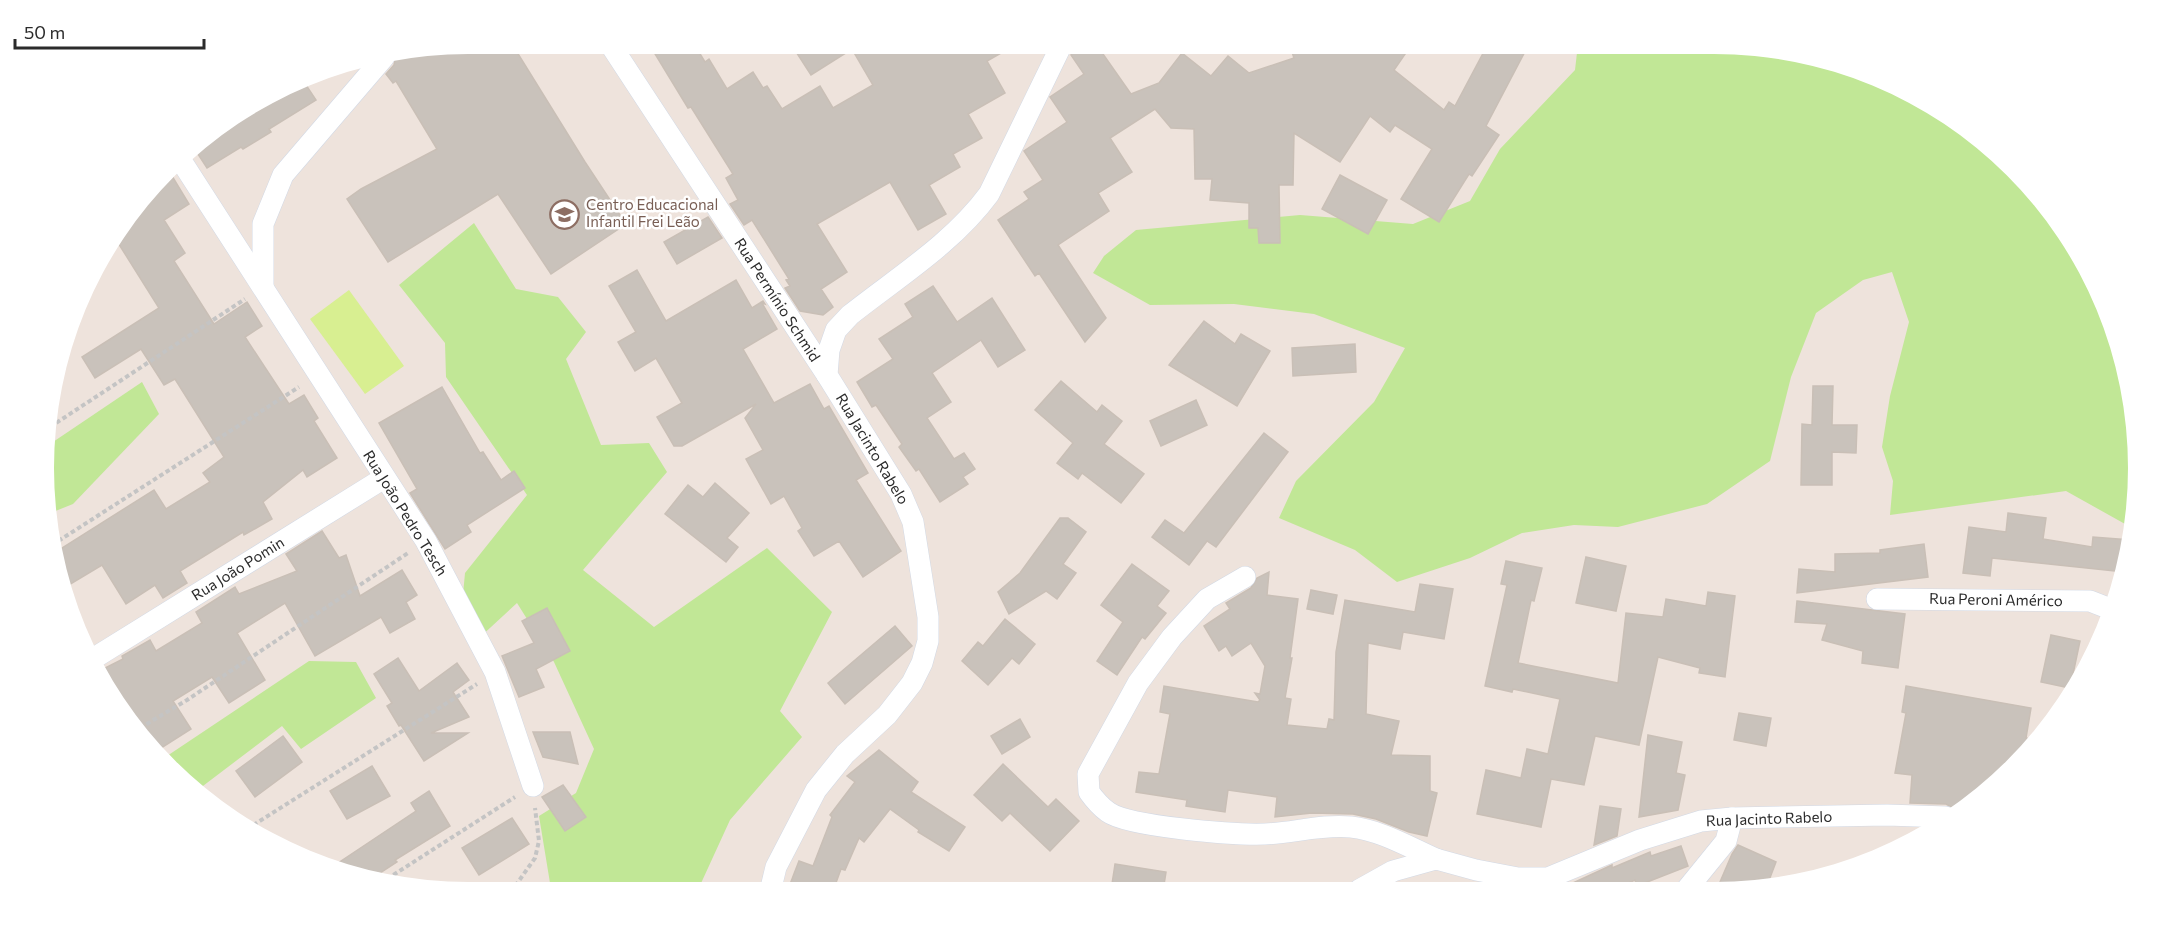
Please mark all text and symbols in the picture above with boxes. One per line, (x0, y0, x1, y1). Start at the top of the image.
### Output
scale bar (15, 12, 204, 50)
text: 50 m (24, 21, 65, 43)
place label: Centro Educacional Infantil Frei Leão (586, 195, 718, 230)
school or university icon: Centro Educacional Infantil Frei Leão (549, 198, 581, 230)
street label: Rua Permínio Schmid (731, 234, 825, 365)
street label: Rua Jacinto Rabelo (833, 390, 913, 507)
street label: Rua João Pedro Tesch (360, 446, 452, 579)
street label: Rua João Pomin (188, 533, 287, 604)
street label: Rua Peroni Américo (1929, 589, 2063, 609)
street label: Rua Jacinto Rabelo (1705, 807, 1832, 829)

